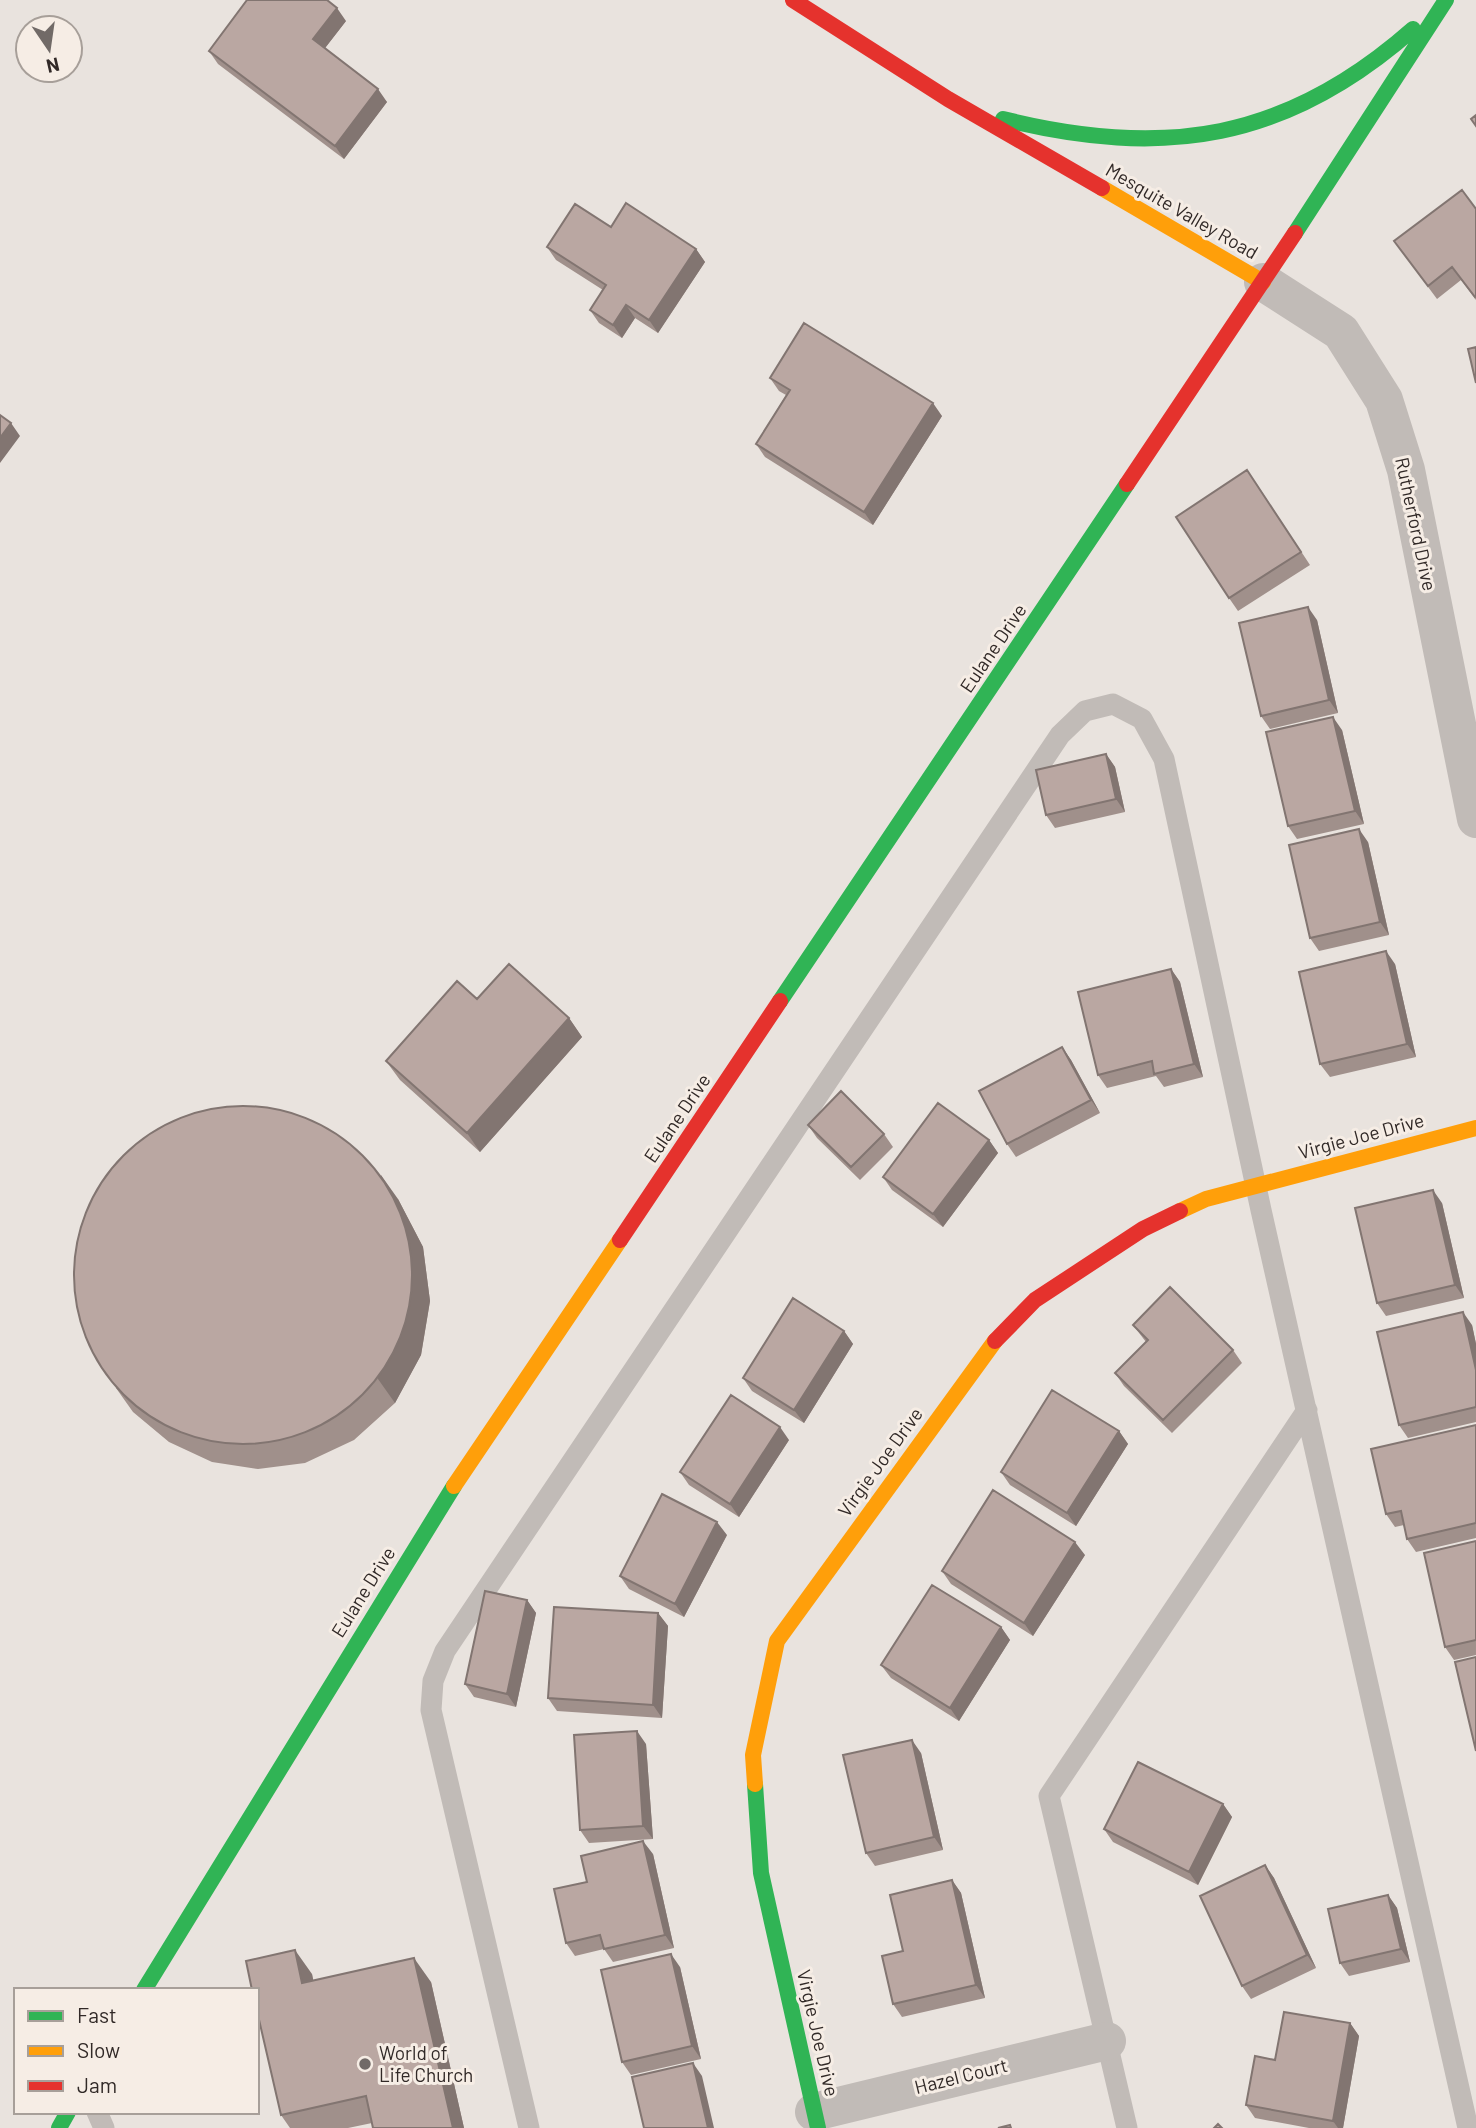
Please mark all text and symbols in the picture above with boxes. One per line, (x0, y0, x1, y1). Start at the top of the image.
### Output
north arrow (14, 14, 84, 84)
text: N (44, 53, 62, 79)
street label: Mesquite Valley Road (1102, 158, 1262, 264)
street label: Rutherford Drive (1391, 455, 1442, 593)
street label: Eulane Drive (954, 599, 1031, 696)
street label: Eulane Drive (638, 1069, 715, 1166)
street label: Virgie Joe Drive (1295, 1108, 1426, 1163)
street label: Virgie Joe Drive (832, 1403, 927, 1521)
street label: Eulane Drive (326, 1542, 399, 1641)
street label: Virgie Joe Drive (793, 1967, 844, 2098)
legend (14, 1988, 259, 2114)
text: Fast (77, 2002, 117, 2027)
text: Slow (77, 2037, 120, 2062)
place label: World of Life Church (379, 2041, 473, 2086)
street label: Hazel Court (912, 2053, 1010, 2098)
marker: World of Life Church (357, 2056, 373, 2072)
text: Jam (77, 2072, 117, 2097)

